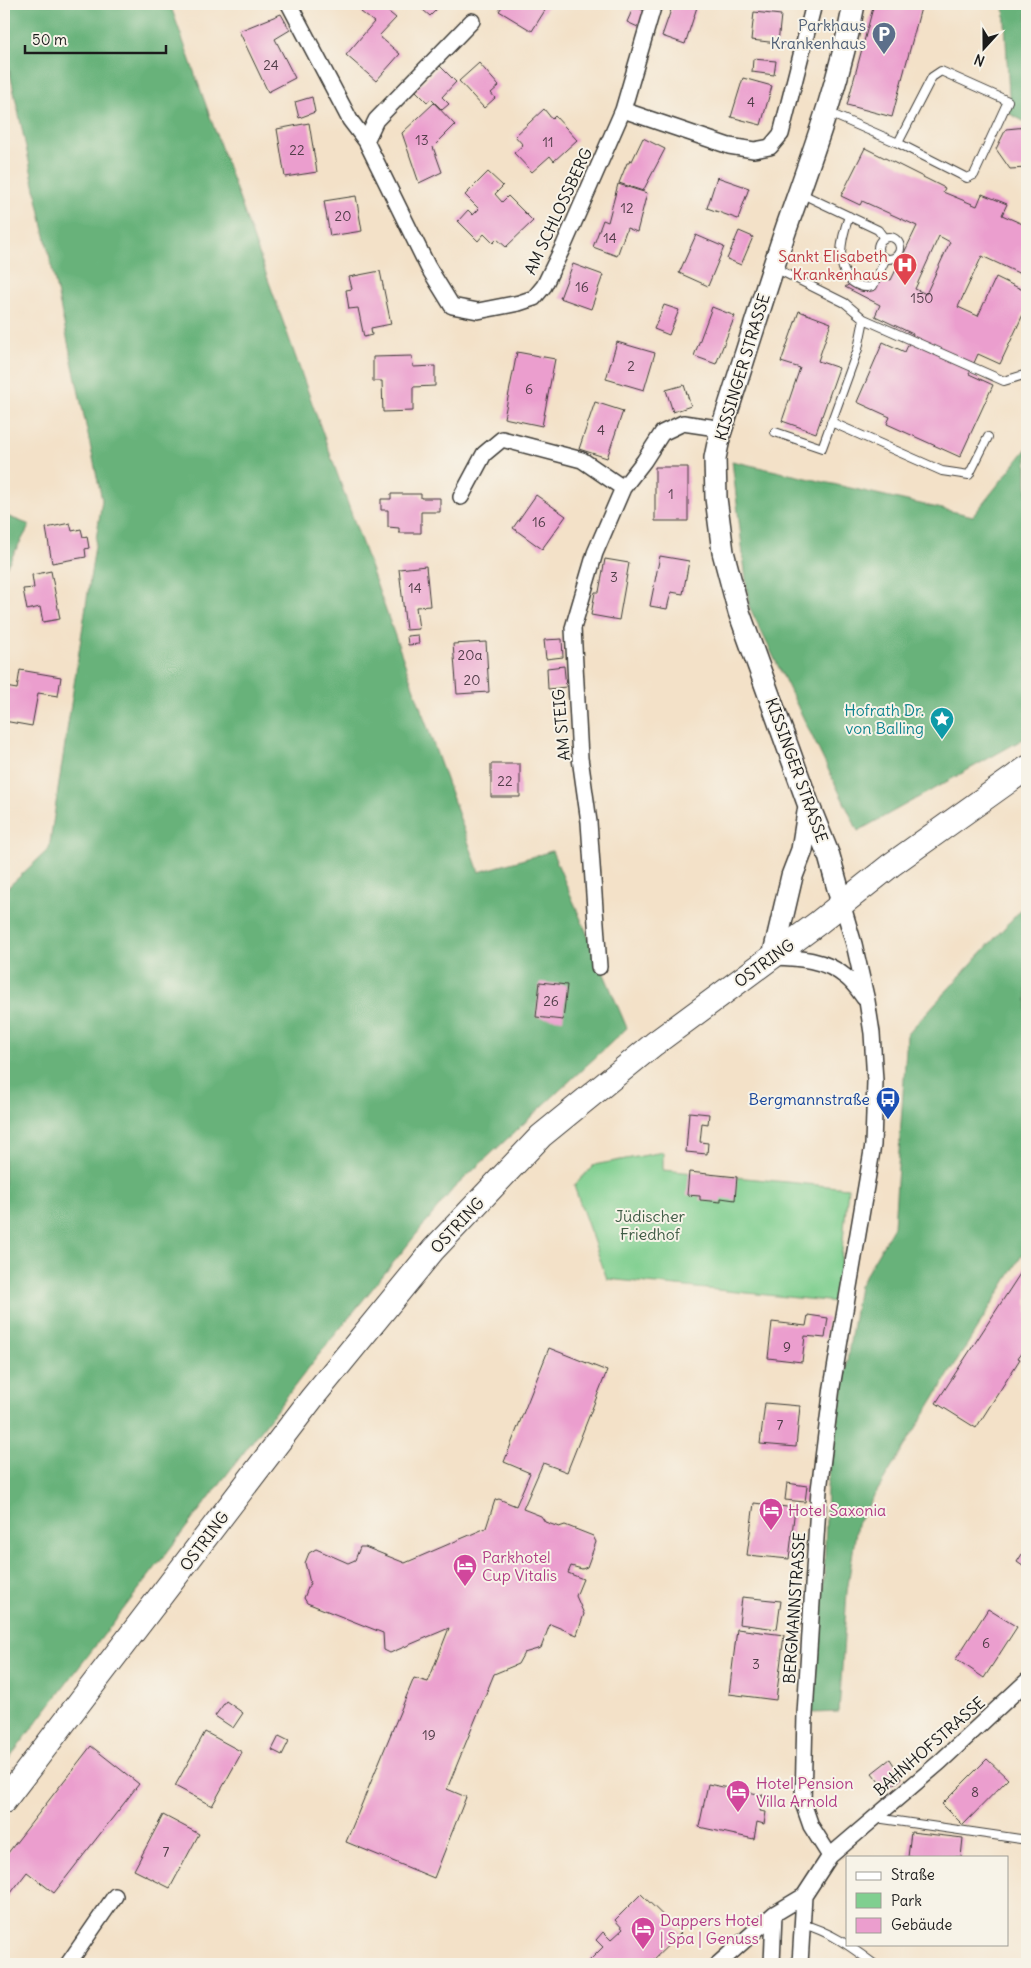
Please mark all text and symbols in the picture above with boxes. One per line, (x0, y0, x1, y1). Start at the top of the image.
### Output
place label: Parkhaus Krankenhaus (771, 15, 866, 53)
parking icon: Parkhaus Krankenhaus (871, 21, 897, 55)
scale bar (25, 22, 166, 54)
north arrow (958, 22, 1008, 72)
text: 50 m (32, 30, 67, 49)
text: N (972, 50, 987, 70)
house number: 24 (263, 56, 279, 74)
house number: 4 (747, 93, 755, 111)
house number: 13 (415, 131, 429, 149)
house number: 11 (542, 133, 554, 151)
house number: 22 (289, 141, 305, 159)
street label: AM SCHLOSSBERG (520, 144, 596, 278)
house number: 12 (620, 199, 634, 217)
house number: 20 (335, 207, 351, 225)
house number: 14 (603, 229, 617, 247)
place label: Sankt Elisabeth Krankenhaus (778, 246, 888, 284)
hospital icon: Sankt Elisabeth Krankenhaus (892, 252, 918, 286)
house number: 16 (575, 278, 589, 296)
house number: 150 (911, 289, 933, 307)
street label: KISSINGER STRASSE (710, 291, 774, 443)
house number: 2 (627, 357, 635, 375)
house number: 6 (525, 380, 533, 398)
house number: 4 (597, 421, 605, 439)
house number: 1 (668, 485, 674, 503)
house number: 16 (532, 513, 546, 531)
house number: 3 (610, 568, 618, 586)
house number: 14 (408, 579, 422, 597)
house number: 20a (458, 646, 482, 664)
house number: 20 (464, 671, 480, 689)
street label: AM STEIG (548, 688, 574, 762)
street label: KISSINGER STRASSE (762, 695, 832, 845)
place label: Hofrath Dr. von Balling (844, 700, 924, 738)
place icon: Hofrath Dr. von Balling (929, 706, 955, 740)
house number: 22 (497, 772, 513, 790)
street label: OSTRING (730, 935, 798, 991)
house number: 26 (543, 992, 559, 1010)
bus stop icon: Bergmannstraße (875, 1086, 901, 1120)
place label: Bergmannstraße (748, 1089, 870, 1109)
street label: OSTRING (426, 1193, 488, 1257)
park label: Jüdischer Friedhof (615, 1206, 686, 1244)
house number: 9 (783, 1338, 791, 1356)
house number: 7 (777, 1416, 784, 1434)
hotel icon: Hotel Saxonia (758, 1497, 784, 1531)
place label: Hotel Saxonia (788, 1500, 886, 1520)
street label: OSTRING (175, 1507, 233, 1575)
street label: BERGMANNSTRASSE (779, 1532, 809, 1684)
place label: Parkhotel Cup Vitalis (482, 1547, 557, 1585)
hotel icon: Parkhotel Cup Vitalis (452, 1553, 478, 1587)
house number: 6 (982, 1634, 990, 1652)
house number: 3 (752, 1655, 760, 1673)
street label: BAHNHOFSTRASSE (869, 1692, 989, 1800)
house number: 19 (422, 1726, 436, 1744)
place label: Hotel Pension Villa Arnold (756, 1773, 854, 1811)
hotel icon: Hotel Pension Villa Arnold (725, 1779, 751, 1813)
house number: 8 (971, 1783, 979, 1801)
house number: 7 (163, 1843, 170, 1861)
legend (846, 1856, 1008, 1946)
text: Straße (891, 1865, 935, 1884)
text: Park (891, 1891, 922, 1910)
place label: Dappers Hotel | Spa | Genuss (660, 1910, 763, 1948)
text: Gebäude (891, 1915, 952, 1934)
hotel icon: Dappers Hotel | Spa | Genuss (630, 1916, 656, 1950)

